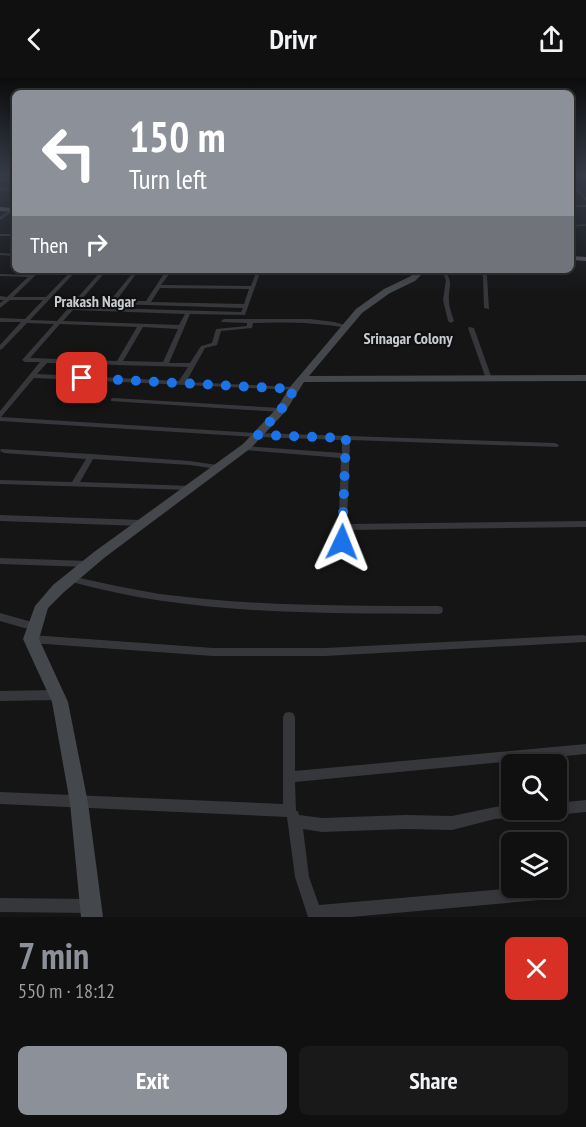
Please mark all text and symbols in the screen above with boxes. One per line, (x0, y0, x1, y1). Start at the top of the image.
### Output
text: Drivr (269, 22, 317, 56)
icon: back (18, 23, 51, 56)
icon: share (535, 23, 568, 56)
text: 150 m (129, 109, 226, 164)
icon: left (30, 114, 108, 192)
text: Turn left (129, 162, 207, 196)
icon: right (80, 228, 113, 261)
text: Then (30, 231, 68, 259)
district label: Prakash Nagar (54, 291, 136, 311)
district label: Srinagar Colony (363, 328, 453, 348)
pin (56, 352, 107, 403)
icon: arrive (65, 361, 98, 394)
position arrow (310, 510, 374, 574)
map controls (501, 754, 567, 898)
button: search (501, 754, 567, 820)
button: layers (501, 832, 567, 898)
text: 7 min (18, 932, 89, 979)
button: close (505, 937, 568, 1000)
text: 550 m · 18:12 (18, 978, 115, 1004)
button: Exit (18, 1046, 287, 1115)
button: Share (299, 1046, 568, 1115)

